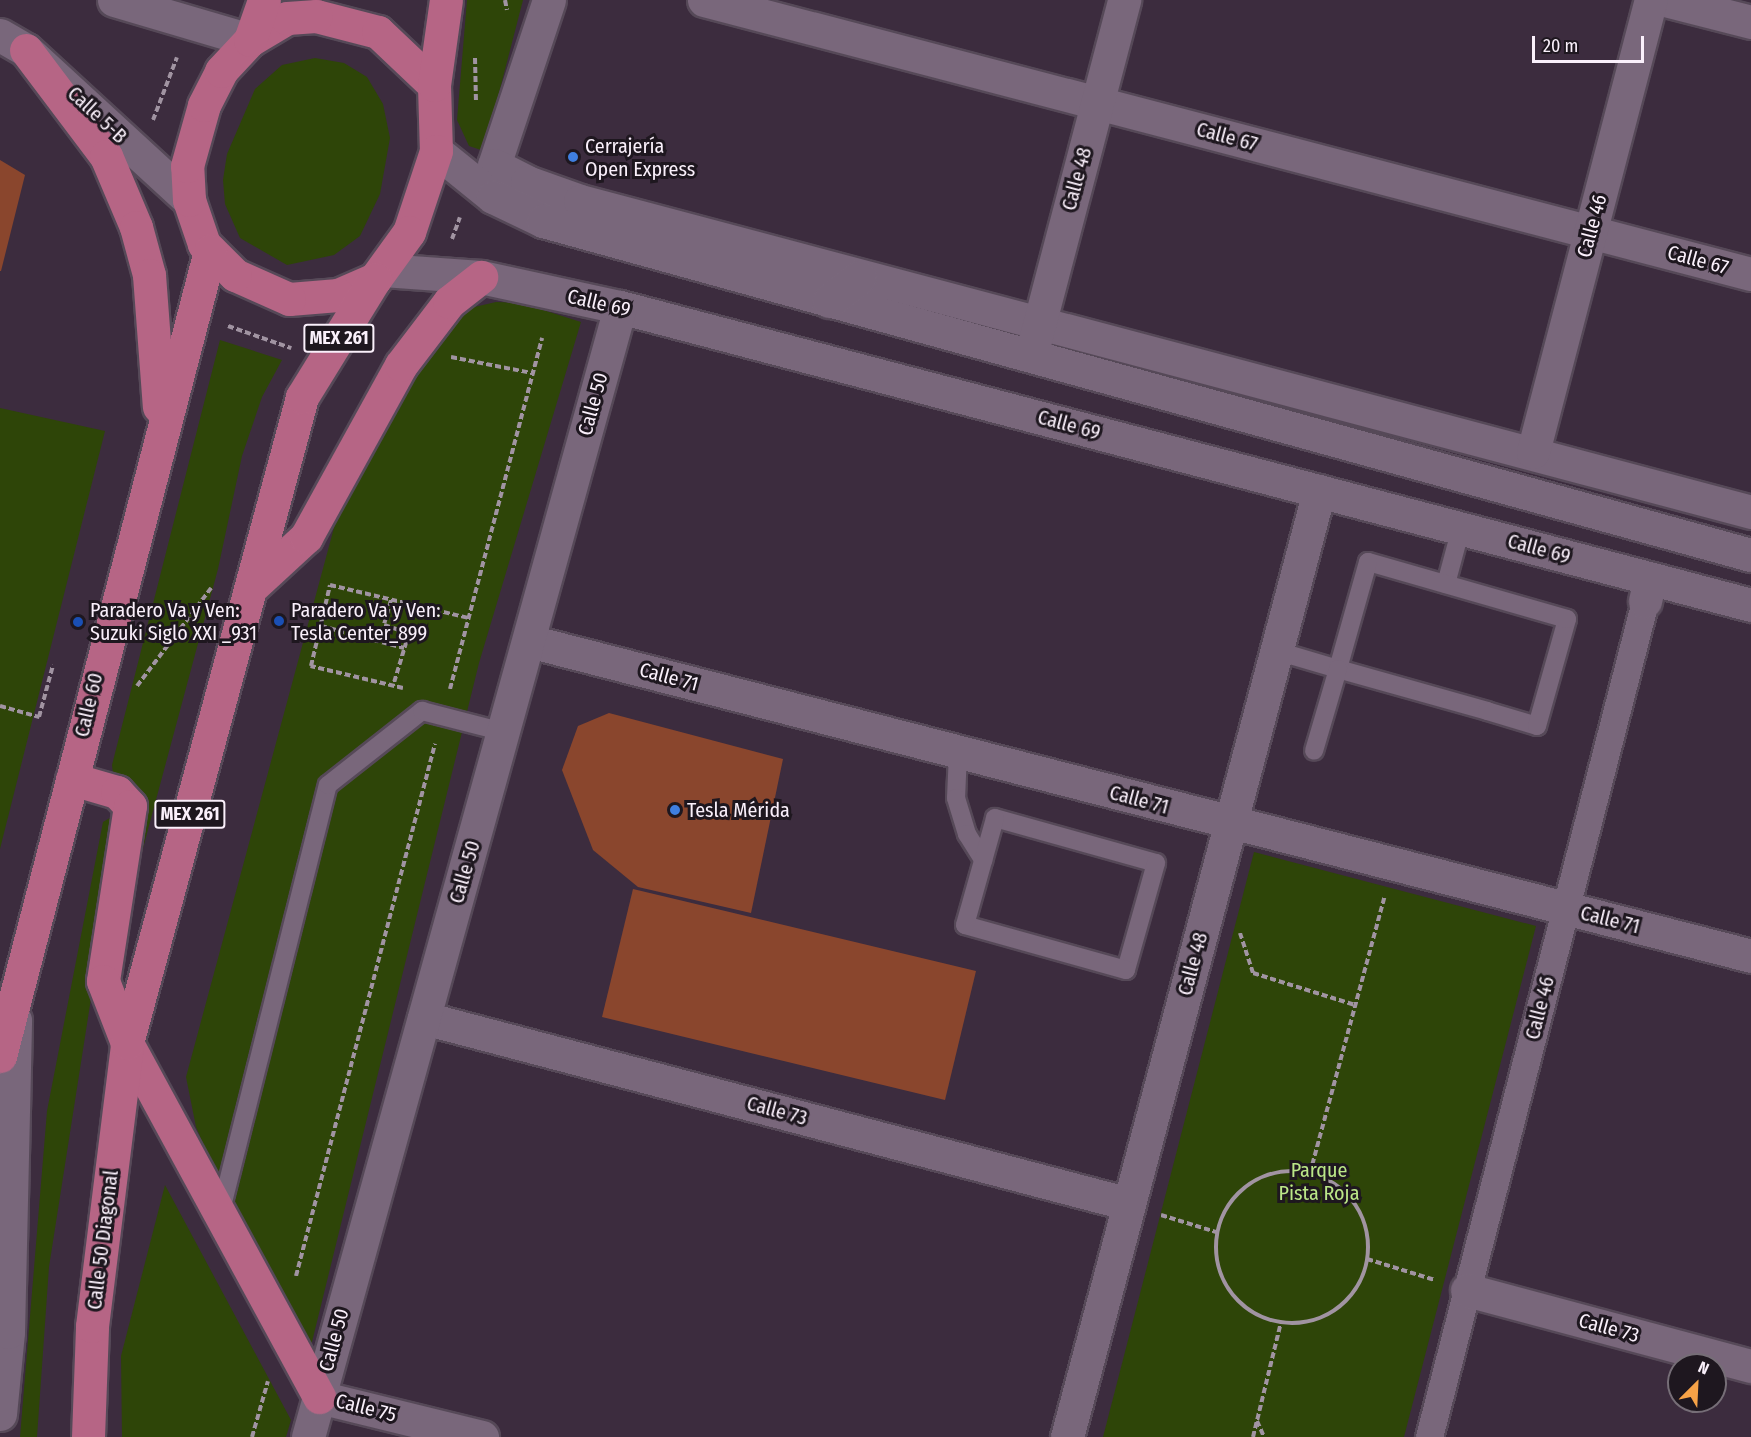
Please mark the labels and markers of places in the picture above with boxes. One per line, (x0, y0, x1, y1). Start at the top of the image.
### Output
place label: Cerrajería Open Express (585, 134, 695, 181)
marker: Cerrajería Open Express (566, 150, 580, 164)
place label: Paradero Va y Ven: Suzuki Siglo XXI _931 (90, 598, 257, 645)
place label: Paradero Va y Ven: Tesla Center_899 (291, 598, 440, 645)
marker: Paradero Va y Ven: Tesla Center_899 (272, 614, 286, 628)
marker: Paradero Va y Ven: Suzuki Siglo XXI _931 (71, 615, 85, 629)
place label: Tesla Mérida (687, 798, 790, 822)
marker: Tesla Mérida (668, 803, 682, 817)

